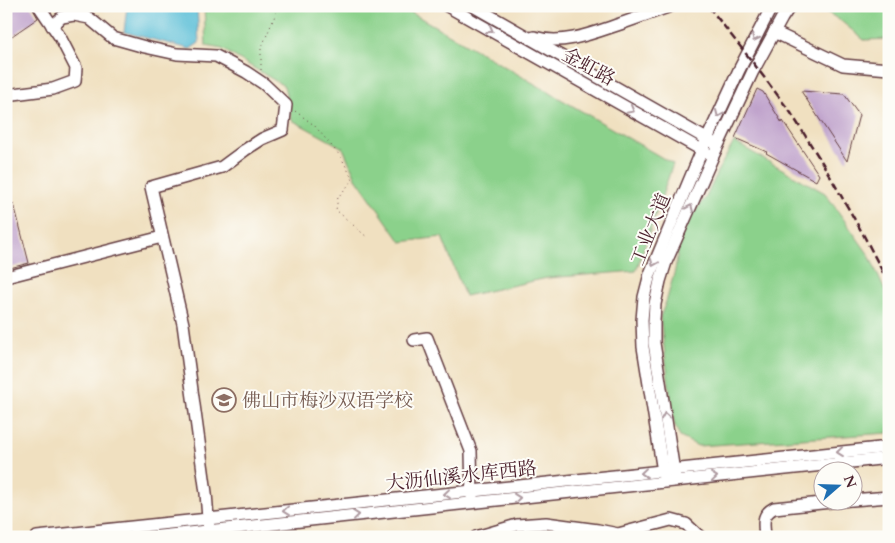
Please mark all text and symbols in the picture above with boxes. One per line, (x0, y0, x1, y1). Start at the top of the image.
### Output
one-way arrow (484, 24, 493, 34)
one-way arrow (751, 33, 761, 42)
street label: 金虹路 (557, 42, 620, 92)
one-way arrow (626, 104, 635, 114)
one-way arrow (714, 109, 725, 118)
street label: 工业大道 (625, 189, 677, 269)
one-way arrow (684, 204, 695, 213)
one-way arrow (650, 258, 661, 267)
school or university icon: 佛山市梅沙双语学校 (211, 387, 237, 413)
place label: 佛山市梅沙双语学校 (242, 388, 413, 414)
one-way arrow (661, 411, 671, 420)
one-way arrow (836, 446, 844, 457)
street label: 大沥仙溪水库西路 (384, 455, 538, 497)
north arrow (812, 460, 862, 510)
one-way arrow (640, 467, 648, 478)
one-way arrow (710, 472, 718, 483)
text: N (839, 473, 861, 491)
one-way arrow (443, 488, 451, 499)
one-way arrow (514, 493, 522, 504)
one-way arrow (282, 505, 290, 516)
one-way arrow (352, 510, 360, 521)

